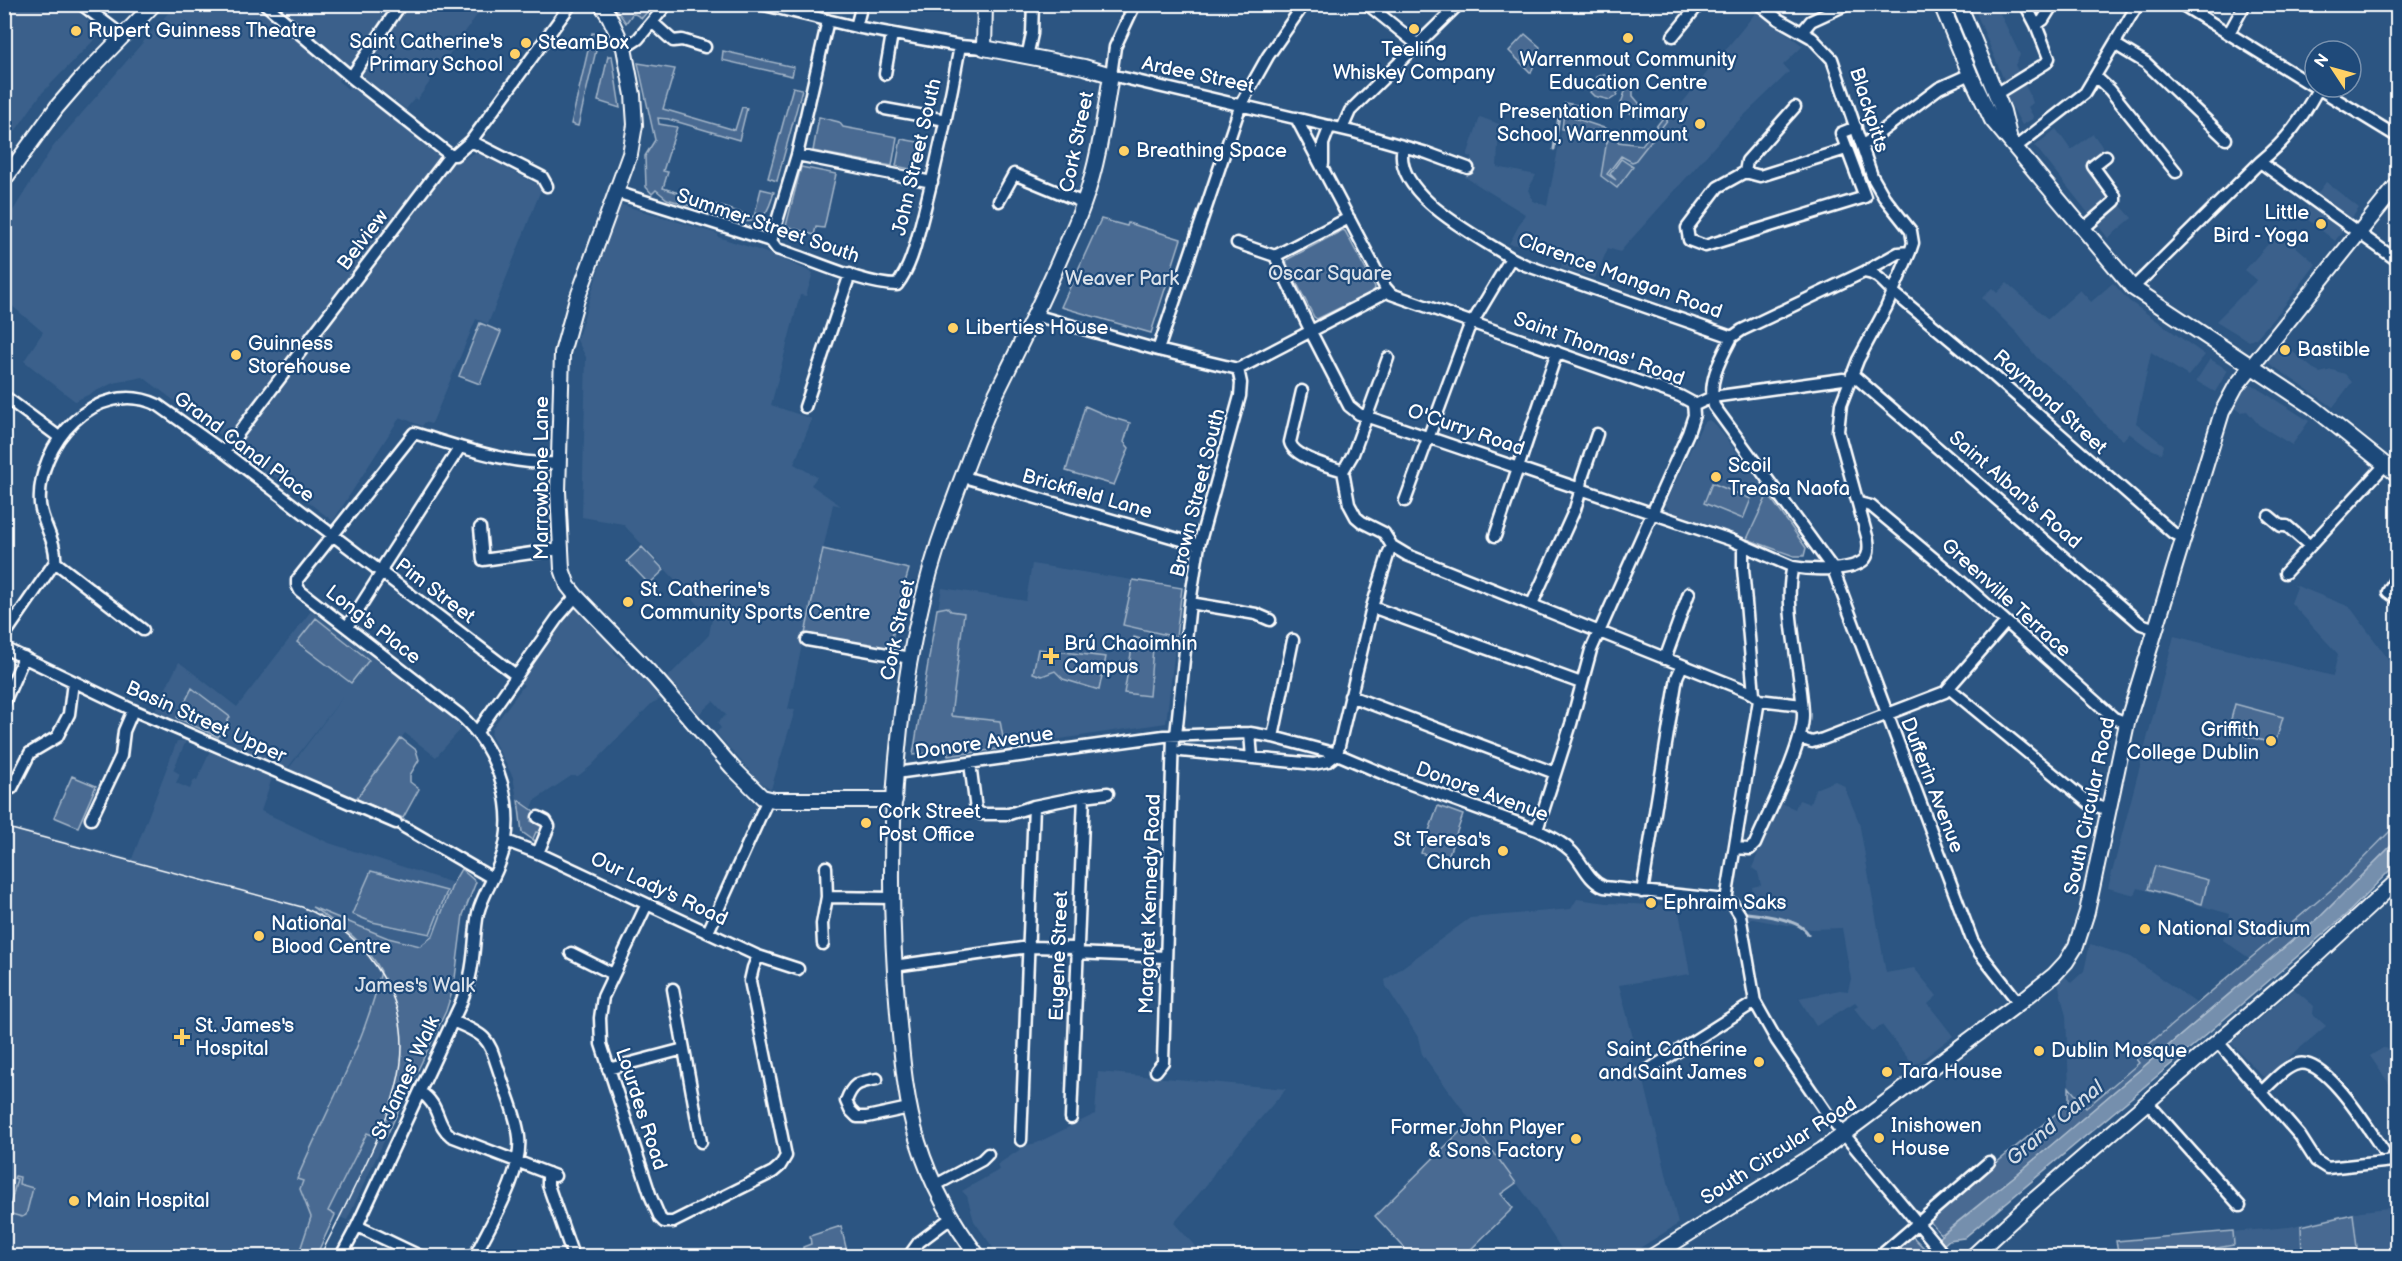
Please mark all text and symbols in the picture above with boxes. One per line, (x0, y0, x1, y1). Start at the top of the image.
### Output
place label: Rupert Guinness Theatre (88, 19, 316, 43)
marker: Teeling Whiskey Company (1407, 22, 1421, 36)
marker: Rupert Guinness Theatre (69, 24, 83, 38)
place label: Saint Catherine's Primary School (349, 30, 503, 77)
place label: SteamBox (538, 31, 630, 55)
marker: Warrenmout Community Education Centre (1621, 31, 1635, 45)
marker: SteamBox (519, 36, 533, 50)
place label: Teeling Whiskey Company (1333, 38, 1495, 85)
north arrow (2303, 39, 2363, 99)
marker: Saint Catherine's Primary School (508, 47, 522, 61)
place label: Warrenmout Community Education Centre (1520, 48, 1736, 95)
street label: Ardee Street (1140, 51, 1256, 99)
text: N (2311, 51, 2333, 72)
street label: Blackpitts (1844, 64, 1894, 156)
street label: John Street South (887, 76, 947, 238)
street label: Cork Street (1055, 89, 1099, 195)
place label: Presentation Primary School, Warrenmount (1497, 100, 1688, 147)
marker: Presentation Primary School, Warrenmount (1693, 117, 1707, 131)
place label: Breathing Space (1136, 139, 1287, 163)
marker: Breathing Space (1117, 144, 1131, 158)
street label: Summer Street South (673, 183, 863, 269)
place label: Little Bird - Yoga (2213, 201, 2309, 248)
street label: Belview (332, 205, 394, 275)
marker: Little Bird - Yoga (2314, 217, 2328, 231)
street label: Clarence Mangan Road (1515, 228, 1725, 324)
park label: Oscar Square (1268, 262, 1392, 286)
park label: Weaver Park (1065, 267, 1179, 291)
street label: Saint Thomas' Road (1510, 307, 1688, 391)
place label: Liberties House (965, 316, 1109, 340)
marker: Liberties House (946, 321, 960, 335)
place label: Guinness Storehouse (248, 332, 351, 379)
place label: Bastible (2297, 338, 2370, 362)
marker: Bastible (2278, 343, 2292, 357)
street label: Raymond Street (1988, 345, 2112, 459)
marker: Guinness Storehouse (229, 348, 243, 362)
street label: Grand Canal Place (169, 386, 319, 508)
street label: Marrowbone Lane (530, 396, 554, 560)
street label: O'Curry Road (1404, 399, 1528, 461)
street label: Brown Street South (1165, 406, 1231, 580)
street label: Saint Alban's Road (1944, 426, 2086, 554)
place label: Scoil Treasa Naofa (1728, 454, 1850, 501)
street label: Brickfield Lane (1019, 464, 1155, 524)
marker: Scoil Treasa Naofa (1709, 470, 1723, 484)
street label: Greenville Terrace (1936, 533, 2076, 663)
street label: Pim Street (390, 553, 480, 629)
street label: Cork Street (876, 577, 920, 683)
place label: St. Catherine's Community Sports Centre (640, 578, 871, 625)
street label: Long's Place (321, 580, 426, 670)
marker: St. Catherine's Community Sports Centre (621, 595, 635, 609)
place label: Brú Chaoimhín Campus (1064, 632, 1198, 679)
marker: Brú Chaoimhín Campus (1042, 647, 1060, 665)
street label: Basin Street Upper (122, 676, 291, 768)
street label: Dufferin Avenue (1895, 714, 1969, 856)
street label: South Circular Road (2059, 715, 2121, 897)
place label: Griffith College Dublin (2127, 718, 2259, 765)
street label: Donore Avenue (913, 721, 1055, 765)
marker: Griffith College Dublin (2264, 734, 2278, 748)
street label: Donore Avenue (1412, 757, 1552, 827)
street label: Margaret Kennedy Road (1134, 793, 1166, 1015)
place label: Cork Street Post Office (878, 800, 981, 847)
marker: Cork Street Post Office (859, 816, 873, 830)
place label: St Teresa's Church (1393, 828, 1491, 875)
marker: St Teresa's Church (1496, 844, 1510, 858)
street label: Our Lady's Road (587, 847, 731, 931)
street label: Eugene Street (1045, 890, 1073, 1022)
place label: Ephraim Saks (1663, 891, 1786, 915)
marker: Ephraim Saks (1644, 896, 1658, 910)
place label: National Blood Centre (271, 912, 391, 959)
place label: National Stadium (2157, 917, 2310, 941)
marker: National Stadium (2138, 922, 2152, 936)
marker: National Blood Centre (252, 929, 266, 943)
park label: James's Walk (355, 974, 475, 998)
street label: St James' Walk (367, 1012, 445, 1144)
place label: St. James's Hospital (195, 1014, 294, 1061)
marker: St. James's Hospital (173, 1028, 191, 1046)
place label: Saint Catherine and Saint James (1598, 1038, 1747, 1085)
place label: Dublin Mosque (2051, 1039, 2187, 1063)
marker: Dublin Mosque (2032, 1044, 2046, 1058)
street label: Lourdes Road (610, 1045, 672, 1173)
marker: Saint Catherine and Saint James (1752, 1055, 1766, 1069)
place label: Tara House (1899, 1060, 2003, 1084)
marker: Tara House (1880, 1065, 1894, 1079)
water label: Grand Canal (2001, 1074, 2110, 1171)
street label: South Circular Road (1697, 1092, 1861, 1210)
place label: Inishowen House (1891, 1114, 1982, 1161)
place label: Former John Player & Sons Factory (1390, 1116, 1565, 1163)
marker: Inishowen House (1872, 1131, 1886, 1145)
marker: Former John Player & Sons Factory (1569, 1132, 1583, 1146)
place label: Main Hospital (86, 1189, 209, 1213)
marker: Main Hospital (67, 1194, 81, 1208)

